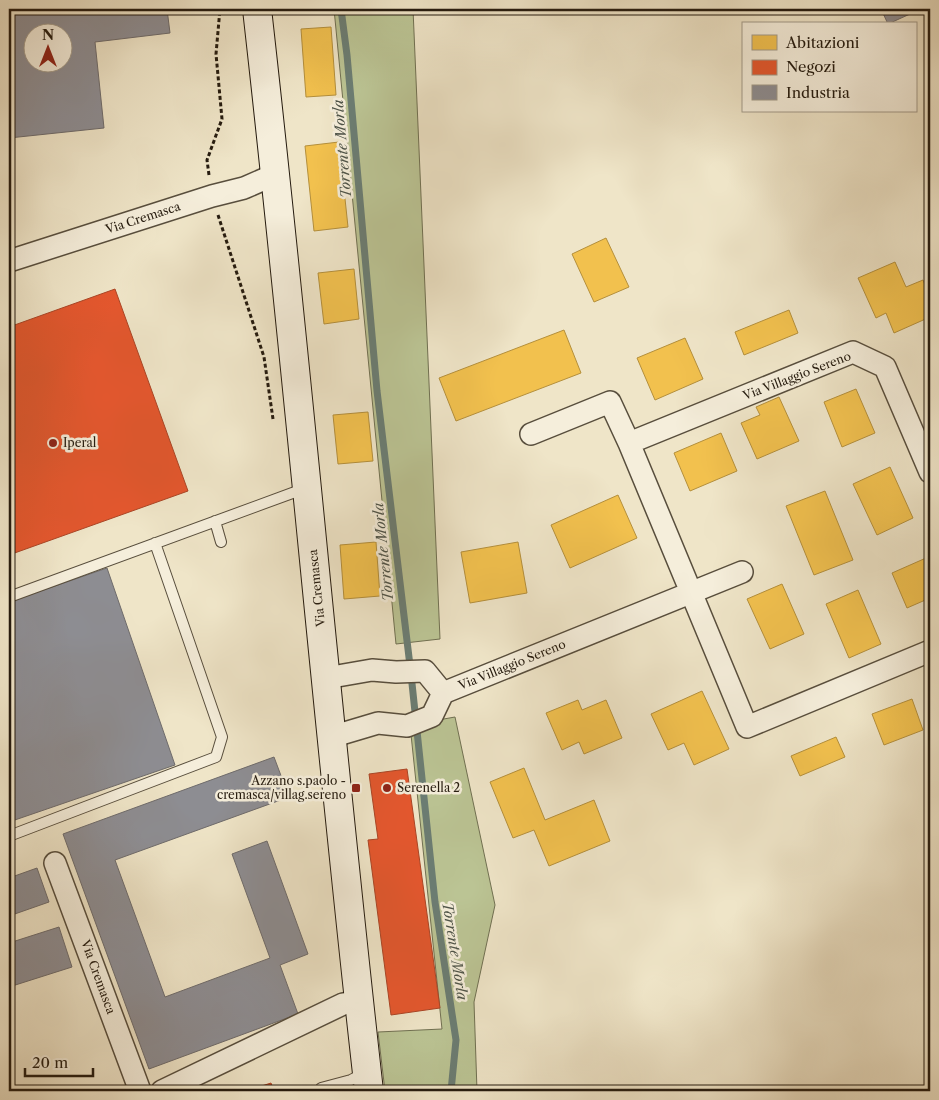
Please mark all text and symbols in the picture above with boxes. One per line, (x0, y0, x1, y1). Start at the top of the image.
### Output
north arrow (22, 22, 72, 72)
legend (742, 22, 916, 112)
text: N (42, 26, 54, 44)
text: Abitazioni (785, 33, 860, 52)
text: Negozi (786, 57, 836, 76)
text: Industria (786, 83, 850, 102)
water label: Torrente Morla (329, 98, 355, 199)
street label: Via Cremasca (103, 198, 183, 237)
street label: Via Villaggio Sereno (740, 348, 853, 403)
place label: Iperal (63, 435, 97, 450)
marker: Iperal (47, 437, 59, 449)
water label: Torrente Morla (369, 501, 397, 602)
street label: Via Cremasca (305, 548, 328, 629)
street label: Via Villaggio Sereno (455, 636, 568, 693)
place label: Azzano s.paolo - cremasca/villag.sereno (217, 773, 346, 802)
place label: Serenella 2 (397, 780, 460, 795)
marker: Azzano s.paolo - cremasca/villag.sereno (350, 782, 362, 794)
marker: Serenella 2 (381, 782, 393, 794)
water label: Torrente Morla (438, 901, 472, 1002)
street label: Via Cremasca (78, 937, 119, 1017)
scale bar (25, 1045, 92, 1077)
text: 20 m (32, 1053, 68, 1072)

